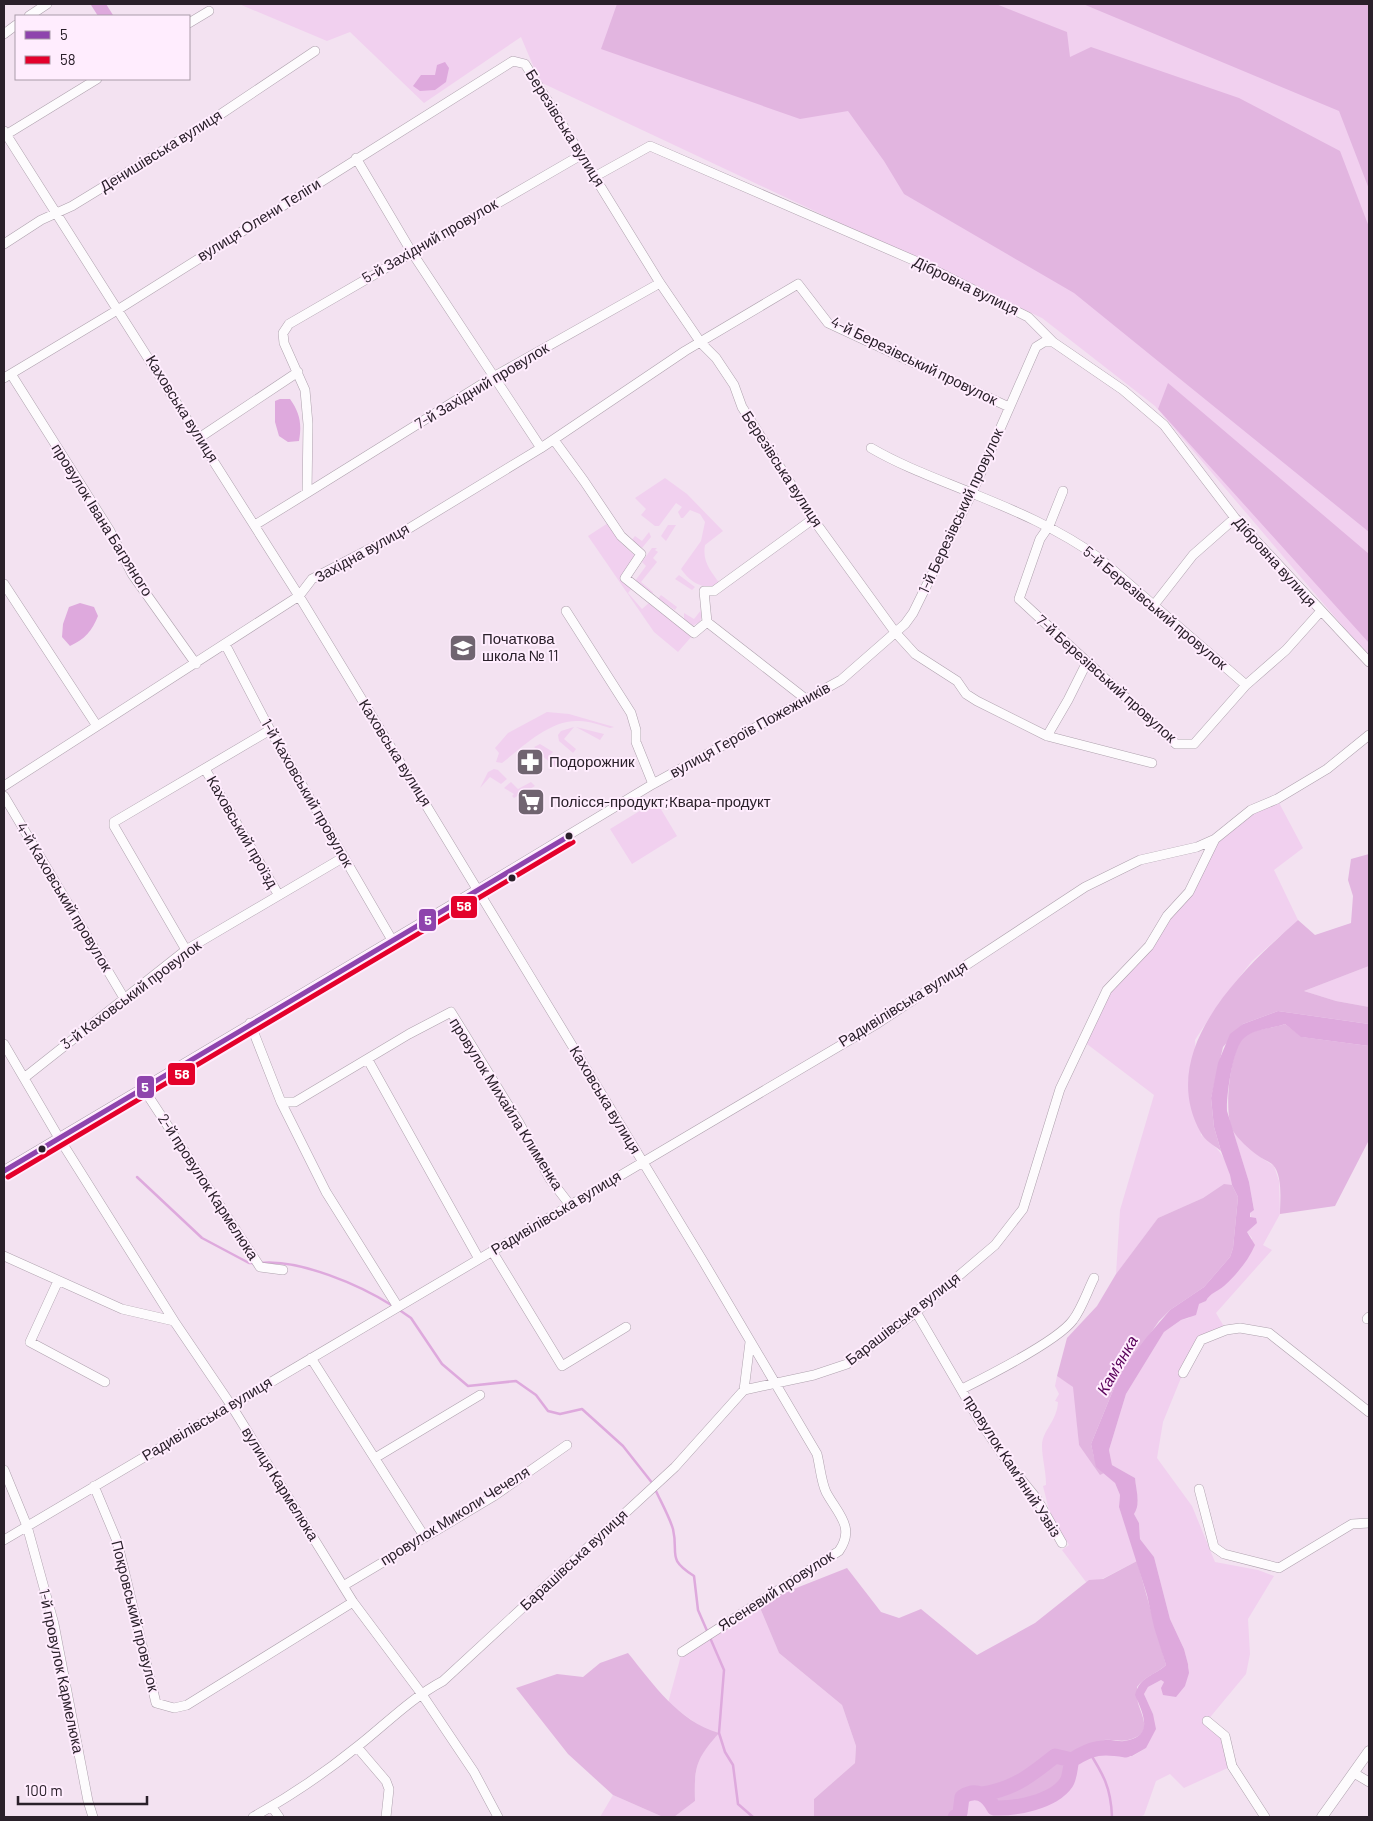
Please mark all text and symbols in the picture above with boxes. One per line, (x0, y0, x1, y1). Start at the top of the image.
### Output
legend (15, 15, 190, 80)
text: 5 (60, 25, 68, 43)
text: 58 (60, 50, 76, 68)
street label: Березівська вулиця (523, 66, 609, 189)
street label: Денишівська вулиця (96, 105, 225, 195)
street label: вулиця Олени Теліги (193, 174, 323, 264)
street label: 5-й Західний провулок (359, 194, 501, 286)
street label: Дібровна вулиця (911, 252, 1022, 318)
street label: 4-й Березівський провулок (828, 312, 1001, 409)
street label: 7-й Західний провулок (411, 338, 552, 432)
street label: Каховська вулиця (143, 352, 223, 465)
street label: Березівська вулиця (739, 407, 827, 530)
street label: 1-й Березівський провулок (914, 425, 1007, 596)
street label: провулок Івана Багряного (48, 440, 157, 599)
street label: Дібровна вулиця (1231, 513, 1321, 610)
street label: Західна вулиця (311, 519, 412, 586)
street label: 5-й Березівський провулок (1080, 542, 1232, 673)
street label: 7-й Березівський провулок (1033, 611, 1181, 746)
place label: Початкова школа № 11 (482, 629, 559, 664)
school or university icon: Початкова школа № 11 (448, 633, 478, 663)
street label: вулиця Героїв Пожежників (666, 677, 833, 781)
street label: Каховська вулиця (356, 696, 436, 809)
street label: 1-й Каховський провулок (258, 715, 358, 870)
pharmacy icon: Подорожник (515, 747, 545, 777)
place label: Подорожник (549, 752, 635, 770)
street label: Каховський проїзд (203, 772, 282, 891)
supermarket icon: Полісся-продукт;Квара-продукт (516, 787, 546, 817)
place label: Полісся-продукт;Квара-продукт (550, 792, 771, 810)
street label: 4-й Каховський провулок (13, 818, 117, 975)
unlabelled marker (564, 831, 574, 841)
unlabelled marker (507, 873, 517, 883)
line badge: 58 (450, 895, 478, 919)
text: 58 (456, 897, 472, 914)
line badge: 5 (418, 908, 437, 932)
text: 5 (424, 911, 432, 928)
street label: 3-й Каховський провулок (57, 935, 204, 1053)
street label: Радивілівська вулиця (835, 956, 970, 1050)
street label: провулок Михайла Клименка (446, 1014, 568, 1193)
street label: Каховська вулиця (567, 1042, 645, 1157)
line badge: 58 (167, 1062, 196, 1086)
text: 58 (174, 1065, 190, 1082)
line badge: 5 (136, 1075, 155, 1099)
text: 5 (141, 1078, 149, 1095)
street label: 2-й провулок Кармелюка (155, 1110, 263, 1263)
unlabelled marker (37, 1144, 47, 1154)
street label: Радивілівська вулиця (487, 1166, 624, 1258)
street label: Барашівська вулиця (842, 1268, 963, 1368)
water label: Кам'янка (1092, 1332, 1141, 1398)
street label: Радивілівська вулиця (138, 1372, 275, 1464)
street label: провулок Камʼяний Узвіз (960, 1391, 1066, 1540)
street label: вулиця Кармелюка (239, 1423, 323, 1544)
street label: провулок Миколи Чечеля (377, 1462, 532, 1569)
street label: Барашівська вулиця (516, 1505, 631, 1614)
street label: Покровський провулок (108, 1538, 164, 1694)
street label: Ясеневий провулок (714, 1546, 837, 1634)
street label: 1-й провулок Кармелюка (36, 1587, 88, 1755)
scale bar (18, 1774, 146, 1806)
text: 100 m (25, 1781, 63, 1799)

